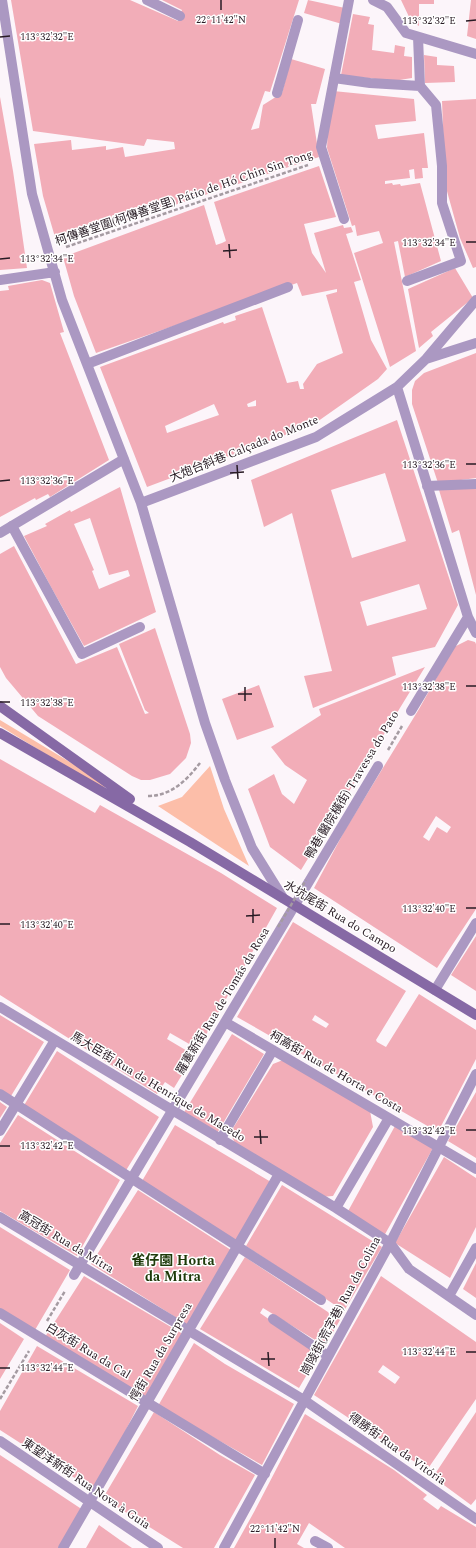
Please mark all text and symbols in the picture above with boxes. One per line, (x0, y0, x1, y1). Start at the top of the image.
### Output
text: 22°11'42"N (196, 12, 246, 28)
text: 113°32'32"E (402, 13, 456, 29)
text: 113°32'32"E (20, 29, 74, 45)
street label: 柯傳善堂圍(柯傳善堂里) Pátio de Hó Chin Sin Tong (53, 145, 315, 251)
text: 113°32'34"E (402, 235, 456, 251)
text: 113°32'34"E (20, 251, 74, 267)
street label: 大炮台斜巷 Calçada do Monte (167, 410, 322, 488)
text: 113°32'36"E (402, 457, 456, 473)
text: 113°32'36"E (20, 473, 74, 489)
text: 113°32'38"E (402, 679, 456, 695)
text: 113°32'38"E (20, 695, 74, 711)
street label: 鴨巷(醫院橫街) Travessa do Pato (300, 707, 404, 863)
street label: 水坑尾街 Rua do Campo (280, 876, 400, 958)
text: 113°32'40"E (402, 901, 456, 917)
text: 113°32'40"E (20, 917, 74, 933)
street label: 羅憲新街 Rua de Tomás da Rosa (171, 923, 275, 1078)
street label: 柯高街 Rua de Horta e Costa (266, 1026, 406, 1118)
street label: 馬大臣街 Rua de Henrique de Macedo (67, 1027, 249, 1147)
text: 113°32'42"E (402, 1123, 456, 1139)
text: 113°32'42"E (20, 1138, 74, 1154)
street label: 高冠街 Rua da Mitra (15, 1206, 118, 1278)
street label: 崗陵街(荒字巷) Rua da Colina (296, 1233, 386, 1379)
district label: 雀仔園 Horta da Mitra (131, 1250, 215, 1287)
street label: 愕街 Rua da Surpresa (125, 1298, 197, 1405)
street label: 白灰街 Rua da Cal (42, 1318, 134, 1384)
text: 113°32'44"E (402, 1344, 456, 1360)
text: 113°32'44"E (20, 1360, 74, 1376)
street label: 得勝街 Rua da Vitória (344, 1408, 450, 1490)
street label: 東望洋新街 Rua Nova à Guia (18, 1434, 154, 1534)
text: 22°11'42"N (250, 1521, 300, 1537)

